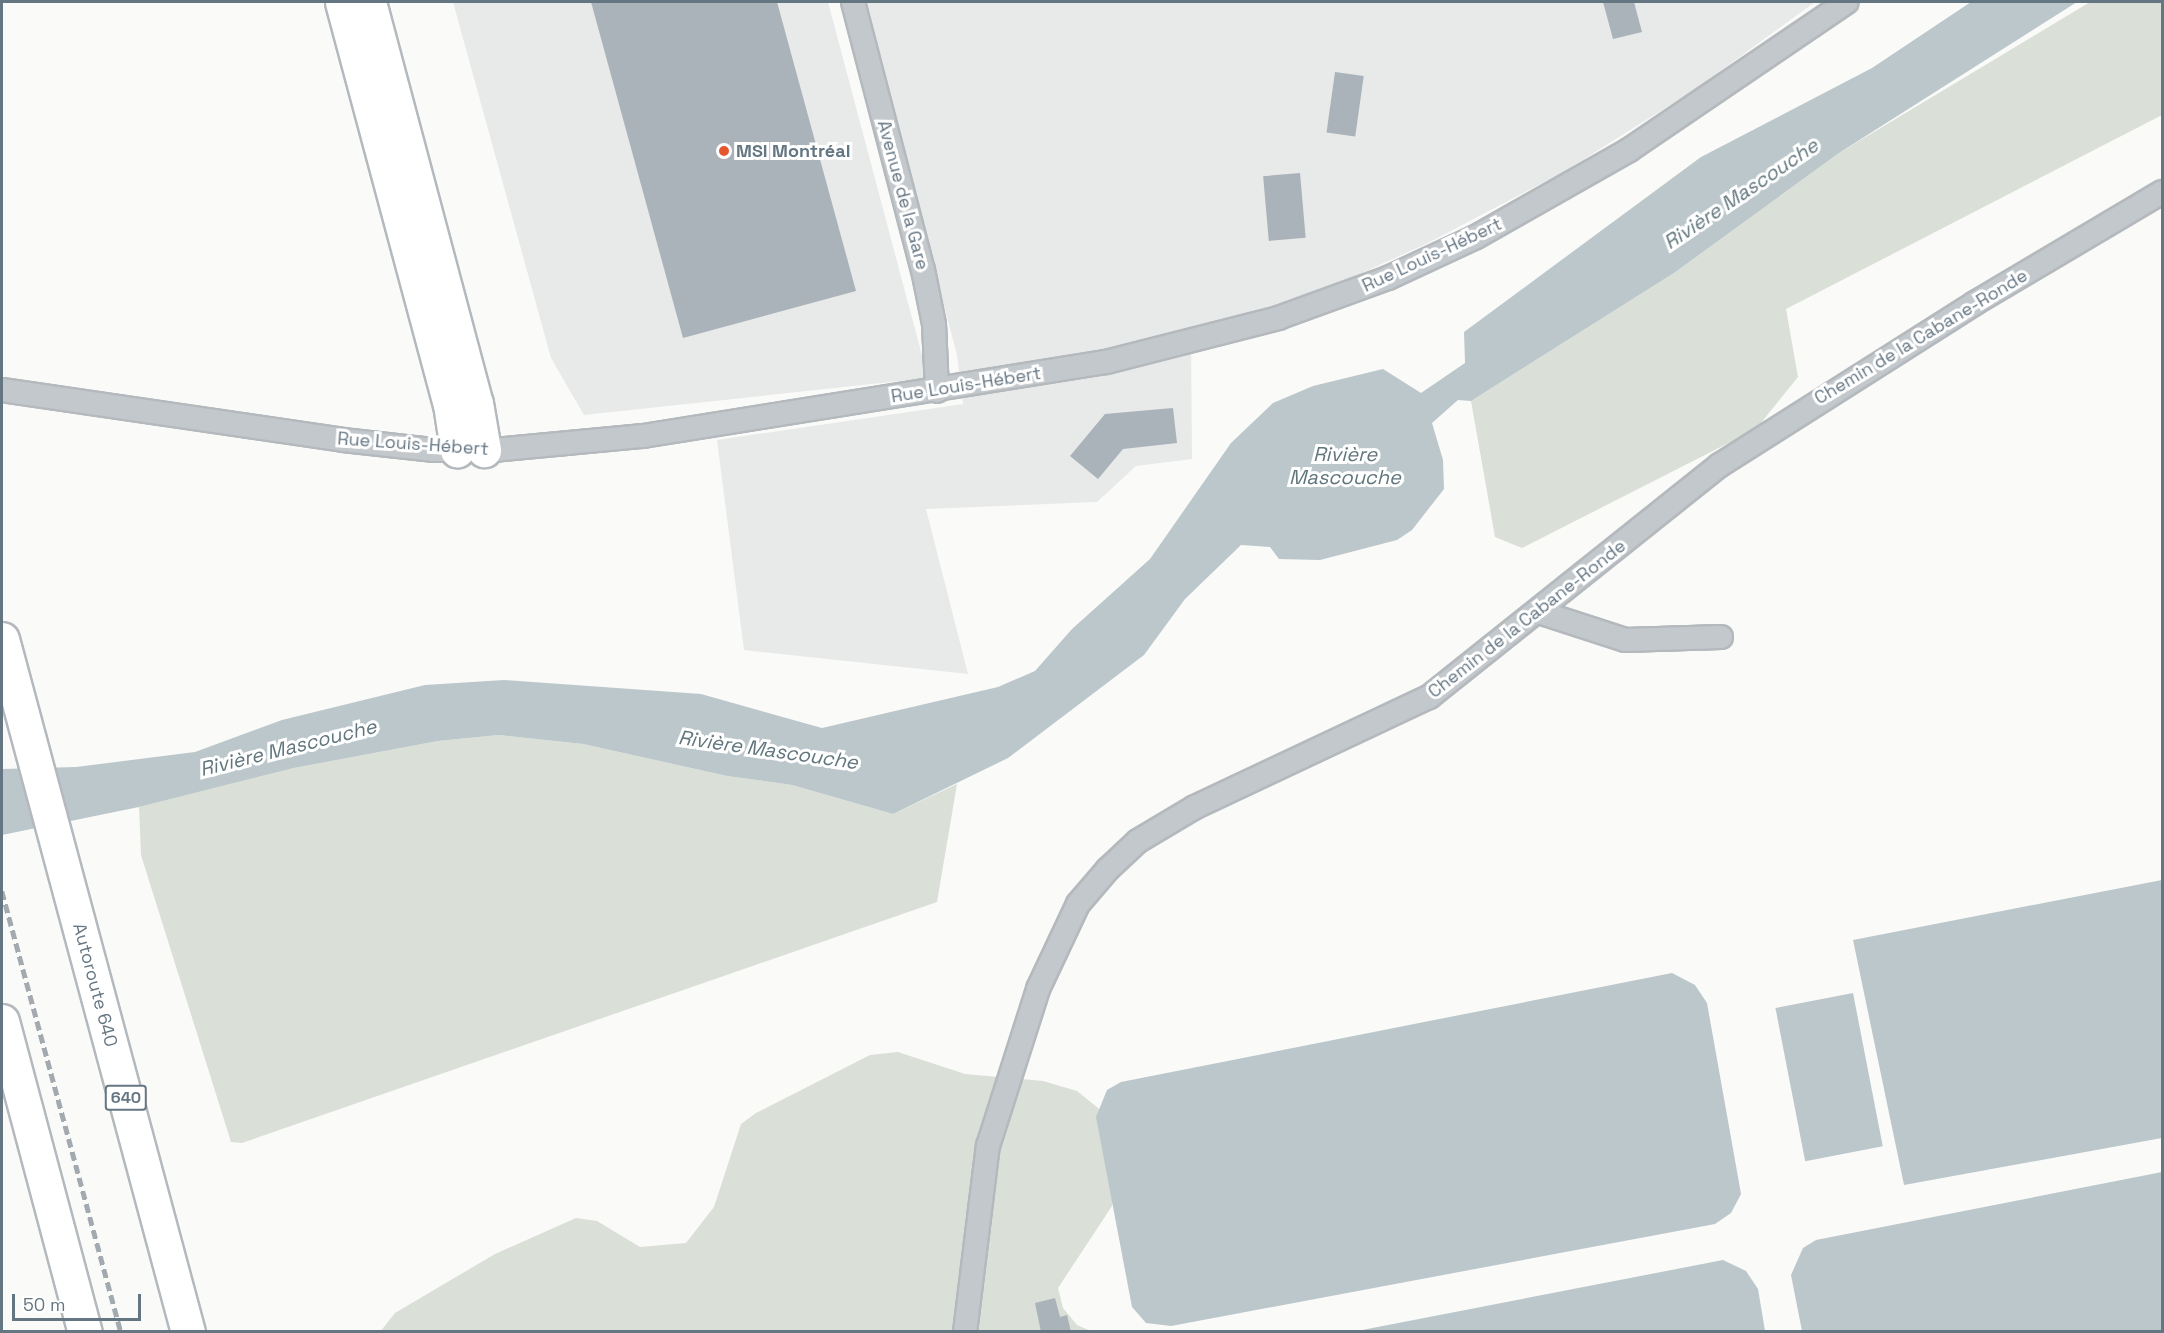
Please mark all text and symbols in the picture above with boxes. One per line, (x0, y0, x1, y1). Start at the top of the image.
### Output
street label: Avenue de la Gare (873, 118, 933, 272)
water label: Rivière Mascouche (1659, 133, 1823, 255)
place label: MSI Montréal (736, 140, 850, 162)
marker: MSI Montréal (717, 144, 731, 158)
street label: Rue Louis-Hébert (1359, 213, 1505, 297)
street label: Chemin de la Cabane-Ronde (1811, 265, 2031, 409)
street label: Rue Louis-Hébert (890, 362, 1042, 408)
street label: Rue Louis-Hébert (337, 428, 489, 460)
water label: Rivière Mascouche (1289, 442, 1401, 489)
street label: Chemin de la Cabane-Ronde (1424, 535, 1630, 703)
water label: Rivière Mascouche (197, 714, 379, 782)
water label: Rivière Mascouche (677, 726, 859, 774)
street label: Autoroute 640 (68, 921, 122, 1049)
road number: 640 (104, 1085, 148, 1111)
scale bar (15, 1282, 144, 1320)
text: 50 m (23, 1293, 65, 1316)

